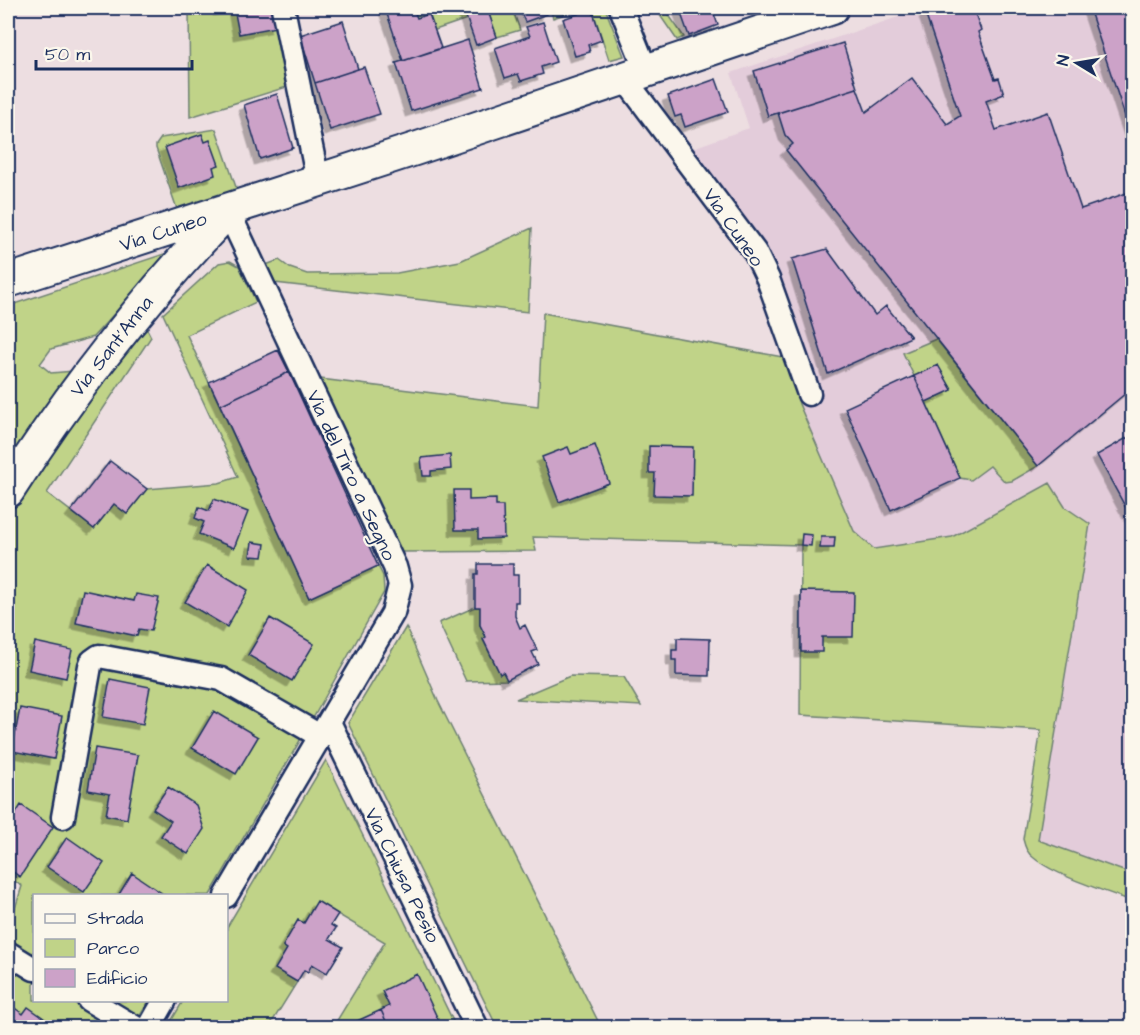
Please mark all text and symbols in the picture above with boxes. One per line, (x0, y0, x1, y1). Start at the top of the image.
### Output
scale bar (36, 33, 192, 71)
north arrow (1047, 33, 1107, 93)
text: 50 m (45, 42, 90, 67)
text: N (1052, 53, 1075, 67)
street label: Via Cuneo (696, 183, 771, 273)
street label: Via Cuneo (116, 205, 210, 259)
street label: Via Sant'Anna (63, 290, 160, 403)
street label: Via del Tiro a Segno (298, 386, 403, 566)
street label: Via Chiusa Pesio (357, 803, 447, 948)
legend (33, 894, 228, 1002)
text: Strada (87, 906, 143, 931)
text: Parco (87, 936, 139, 961)
text: Edificio (87, 966, 147, 991)

